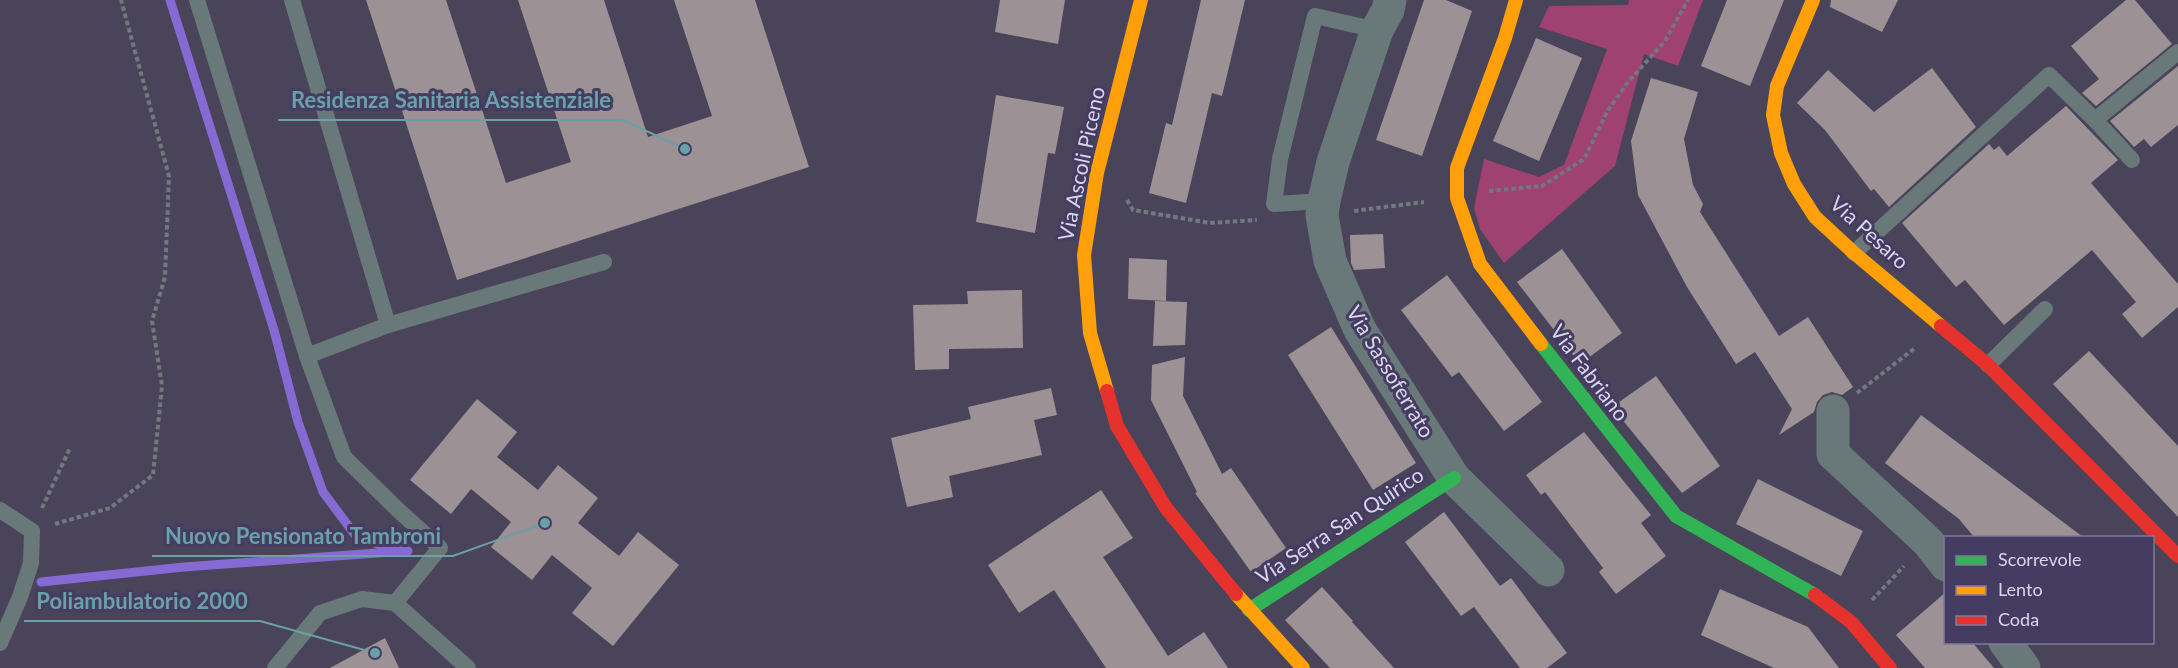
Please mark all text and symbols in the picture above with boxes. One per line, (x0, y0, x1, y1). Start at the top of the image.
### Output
callout: Residenza Sanitaria Assistenziale (278, 80, 623, 120)
street label: Via Ascoli Piceno (1052, 84, 1109, 243)
text: Residenza Sanitaria Assistenziale (291, 86, 611, 113)
street label: Via Pesaro (1826, 190, 1914, 274)
street label: Via Sassoferrato (1342, 301, 1441, 442)
street label: Via Fabriano (1546, 319, 1635, 425)
street label: Via Serra San Quirico (1251, 461, 1428, 588)
callout: Nuovo Pensionato Tambroni (152, 516, 453, 556)
text: Nuovo Pensionato Tambroni (165, 522, 441, 549)
legend (1944, 536, 2154, 644)
text: Scorrevole (1998, 548, 2081, 570)
text: Lento (1998, 578, 2043, 600)
callout: Poliambulatorio 2000 (24, 581, 260, 621)
text: Poliambulatorio 2000 (36, 587, 248, 614)
text: Coda (1998, 608, 2039, 630)

